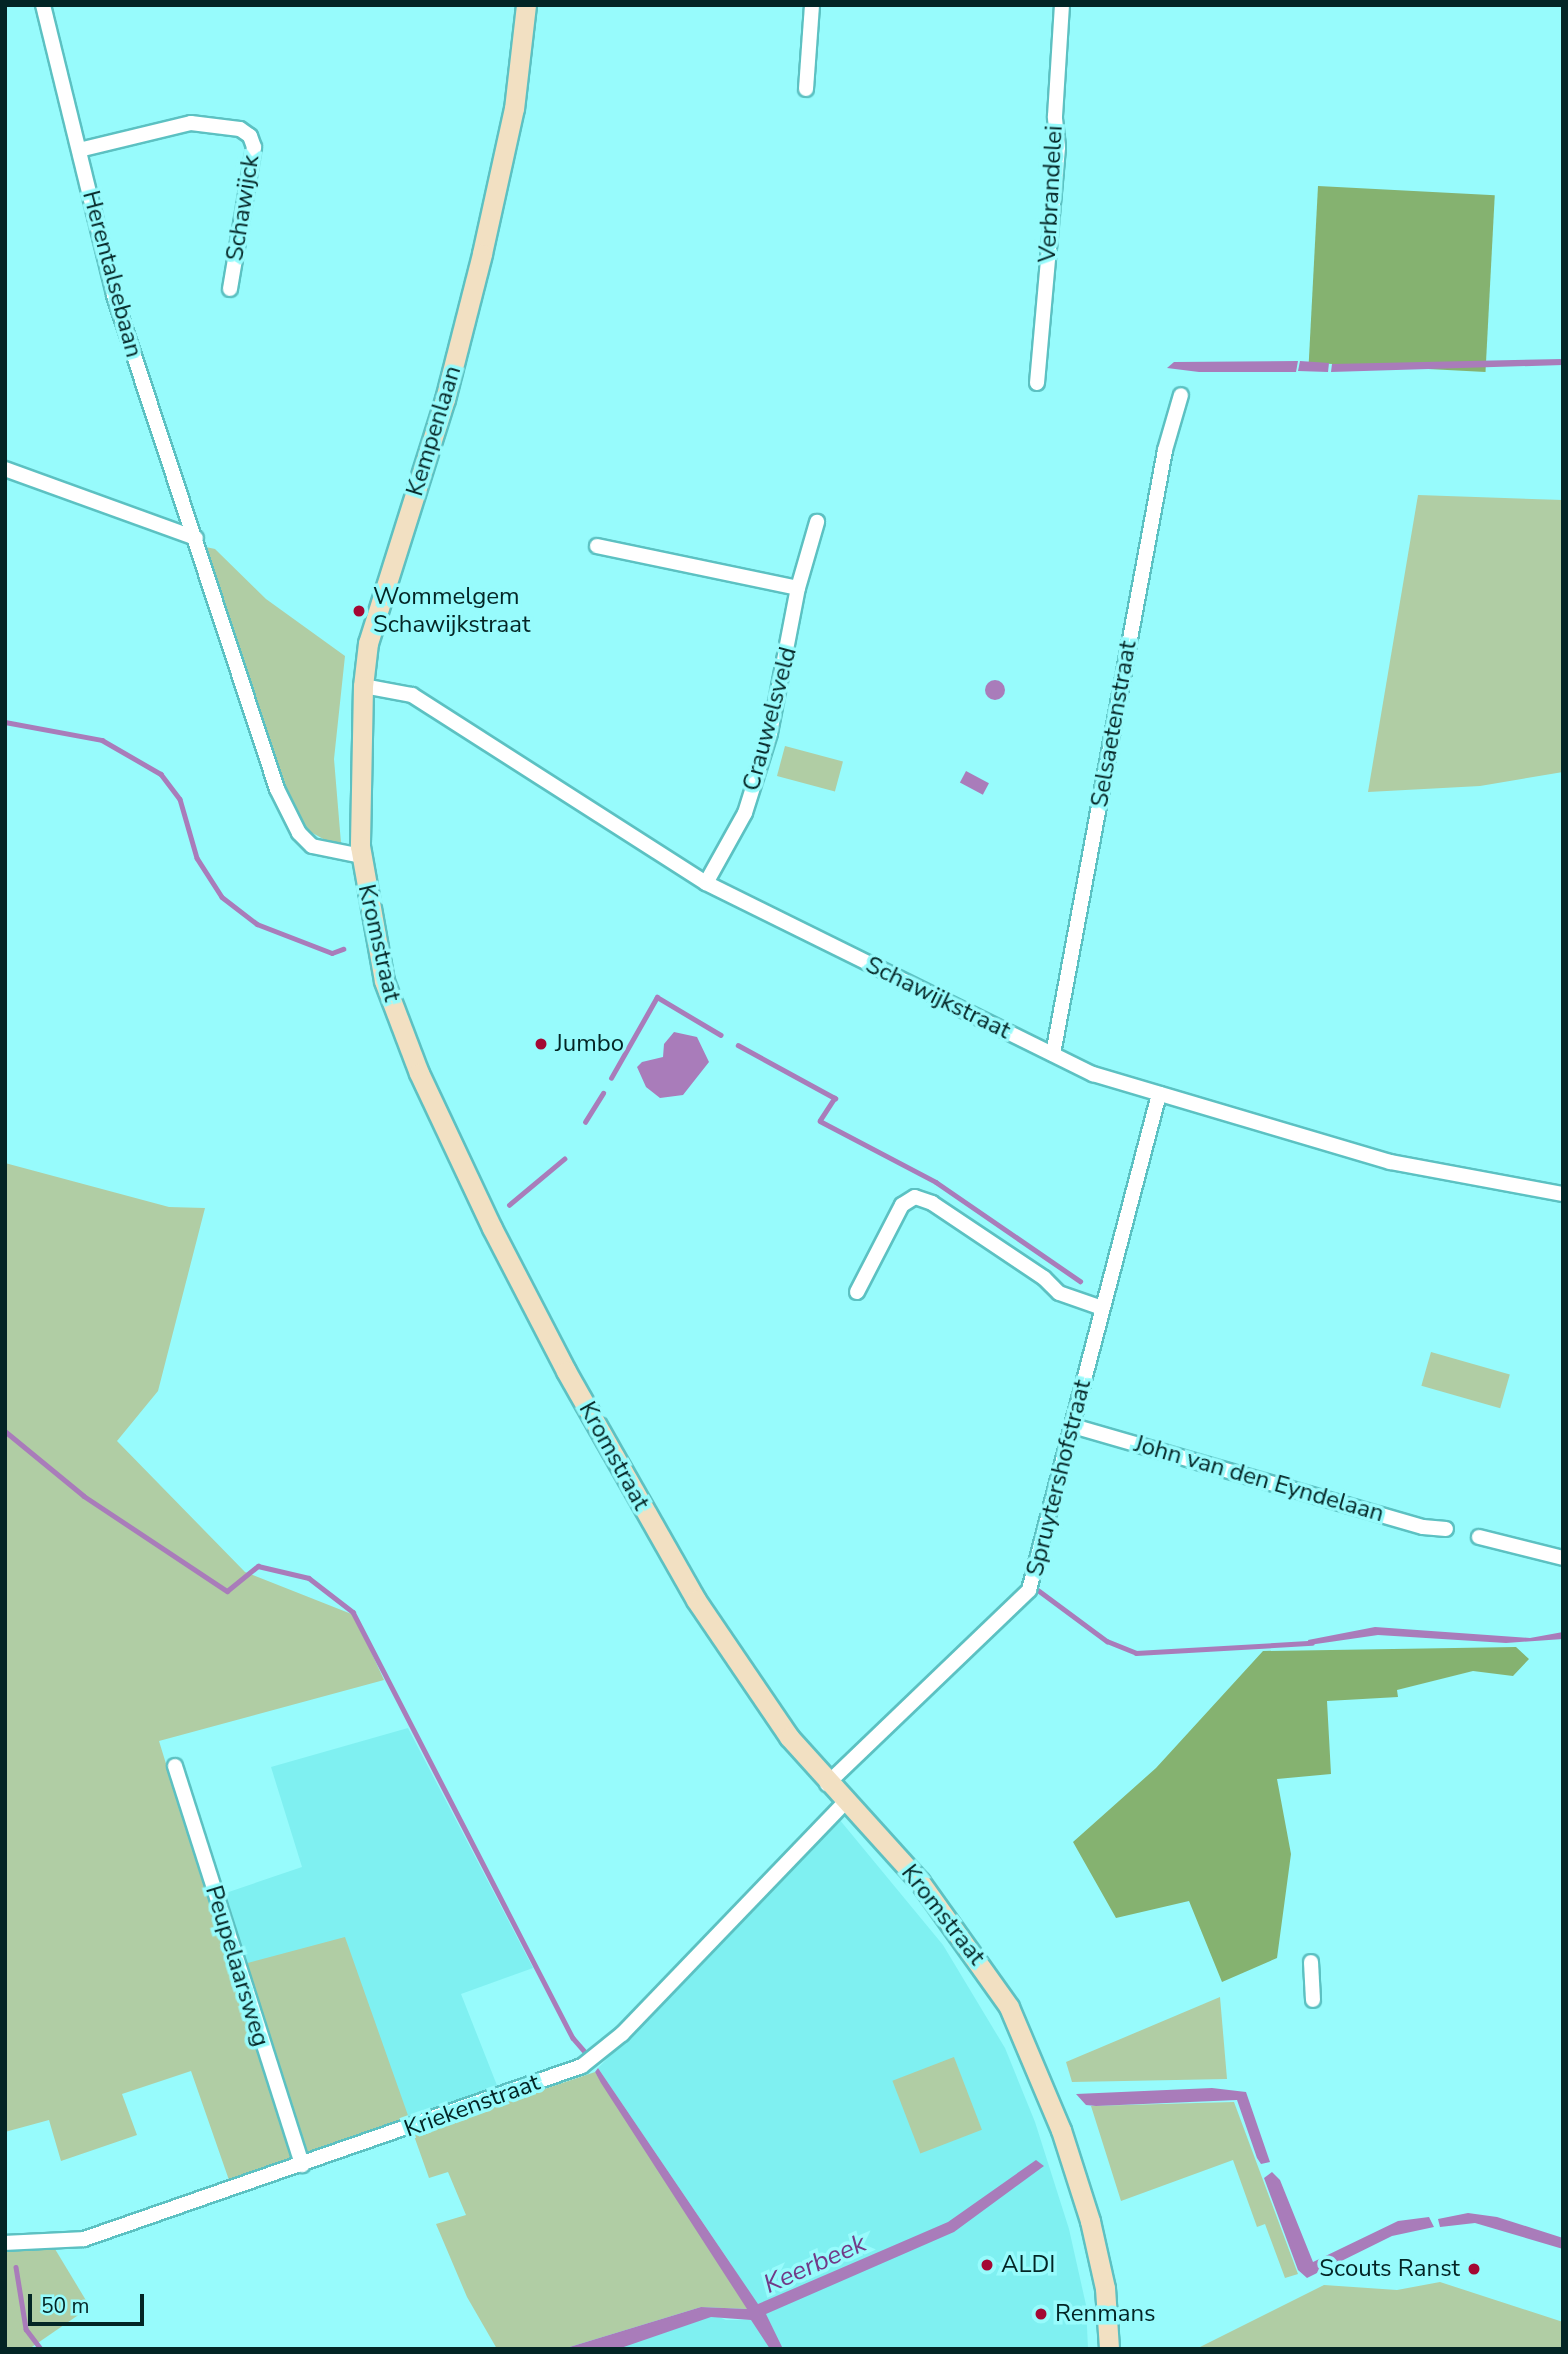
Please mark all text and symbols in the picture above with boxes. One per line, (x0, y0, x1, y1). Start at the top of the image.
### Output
street label: Verbrandelei (1033, 125, 1069, 263)
street label: Schawijck (220, 153, 266, 263)
street label: Herentalsebaan (76, 188, 148, 360)
street label: Kempenlaan (401, 362, 467, 500)
place label: Wommelgem Schawijkstraat (373, 583, 530, 639)
marker: Wommelgem Schawijkstraat (351, 603, 367, 619)
street label: Selsaetenstraat (1085, 639, 1143, 809)
street label: Crauwelsveld (737, 644, 803, 794)
street label: Kromstraat (352, 882, 406, 1004)
street label: Schawijkstraat (861, 951, 1015, 1045)
place label: Jumbo (555, 1030, 624, 1058)
marker: Jumbo (533, 1036, 549, 1052)
street label: Spruytershofstraat (1021, 1377, 1097, 1579)
street label: Kromstraat (572, 1397, 656, 1515)
street label: John van den Eyndelaan (1131, 1430, 1387, 1528)
street label: Kromstraat (895, 1859, 991, 1971)
street label: Peupelaarsweg (199, 1882, 275, 2050)
street label: Kriekenstraat (400, 2068, 544, 2144)
water label: Keerbeek (759, 2228, 871, 2300)
place label: ALDI (1001, 2251, 1055, 2279)
place label: Scouts Ranst (1319, 2255, 1460, 2283)
marker: ALDI (979, 2257, 995, 2273)
marker: Scouts Ranst (1466, 2261, 1482, 2277)
scale bar (32, 2280, 147, 2324)
text: 50 m (41, 2292, 90, 2320)
place label: Renmans (1055, 2300, 1156, 2328)
marker: Renmans (1033, 2306, 1049, 2322)

